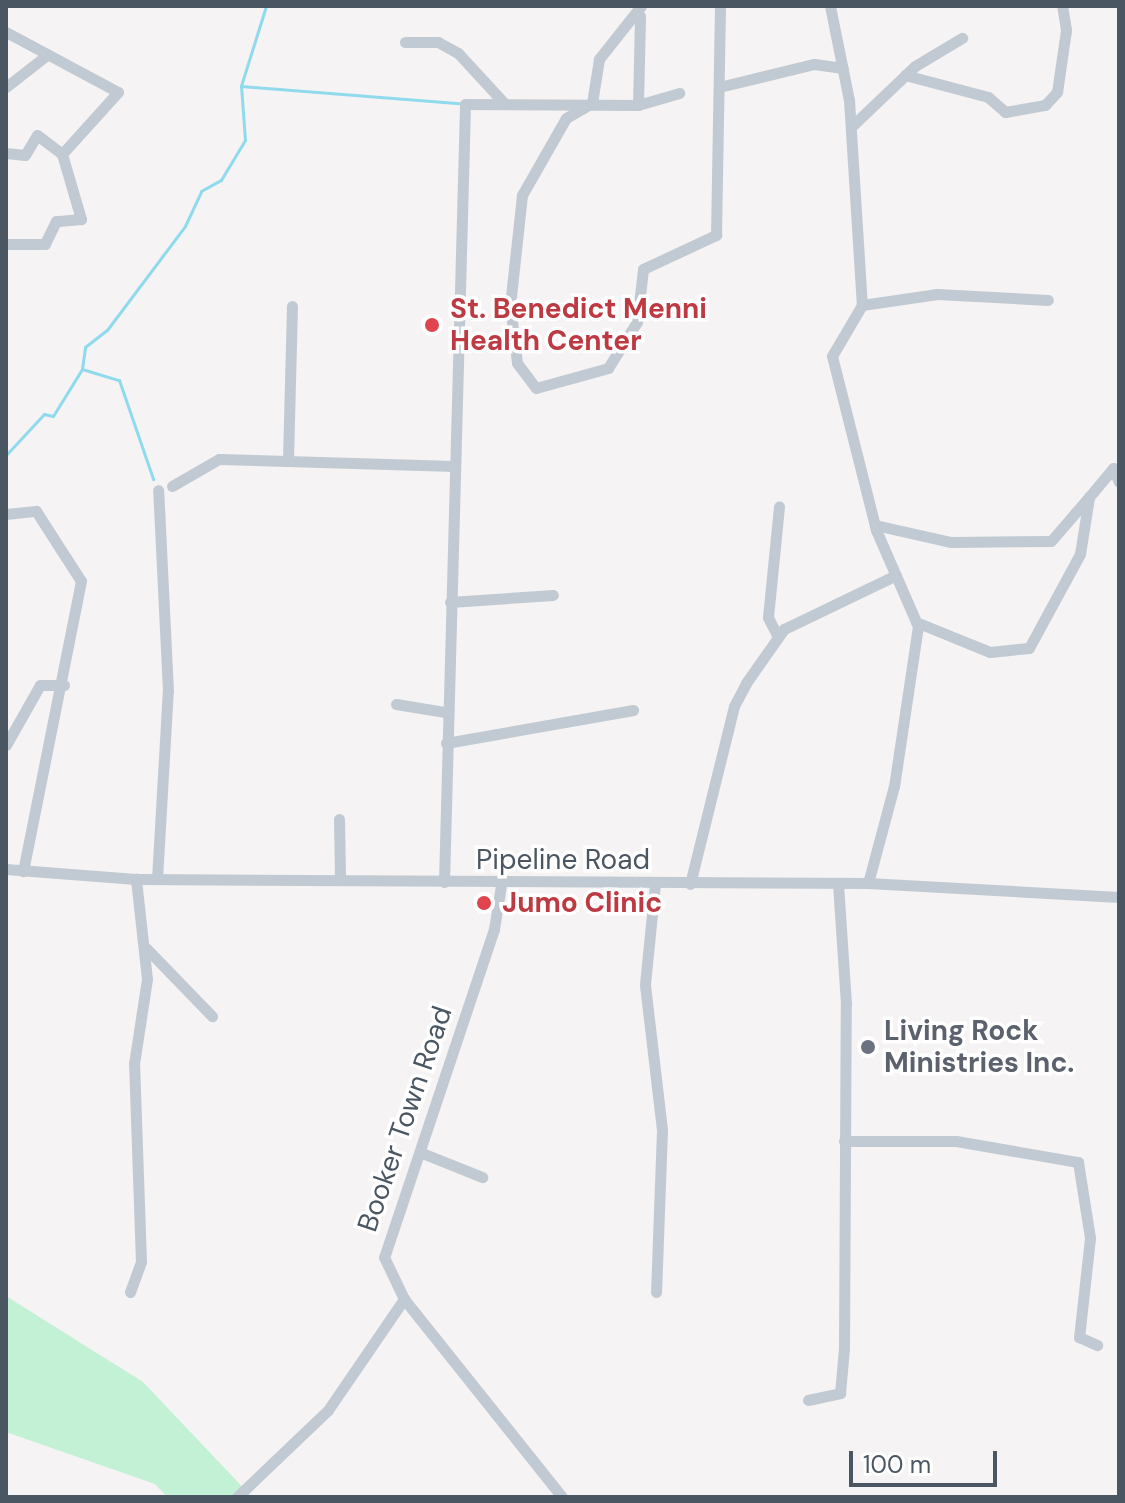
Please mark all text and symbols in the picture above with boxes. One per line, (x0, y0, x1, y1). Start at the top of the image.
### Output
place label: St. Benedict Menni Health Center (450, 292, 707, 358)
marker: St. Benedict Menni Health Center (421, 314, 443, 336)
street label: Pipeline Road (476, 843, 650, 877)
place label: Jumo Clinic (502, 886, 662, 920)
marker: Jumo Clinic (473, 892, 495, 914)
street label: Booker Town Road (351, 1002, 459, 1236)
place label: Living Rock Ministries Inc. (884, 1014, 1074, 1080)
marker: Living Rock Ministries Inc. (859, 1038, 877, 1056)
scale bar (853, 1435, 1001, 1485)
text: 100 m (863, 1449, 931, 1480)

